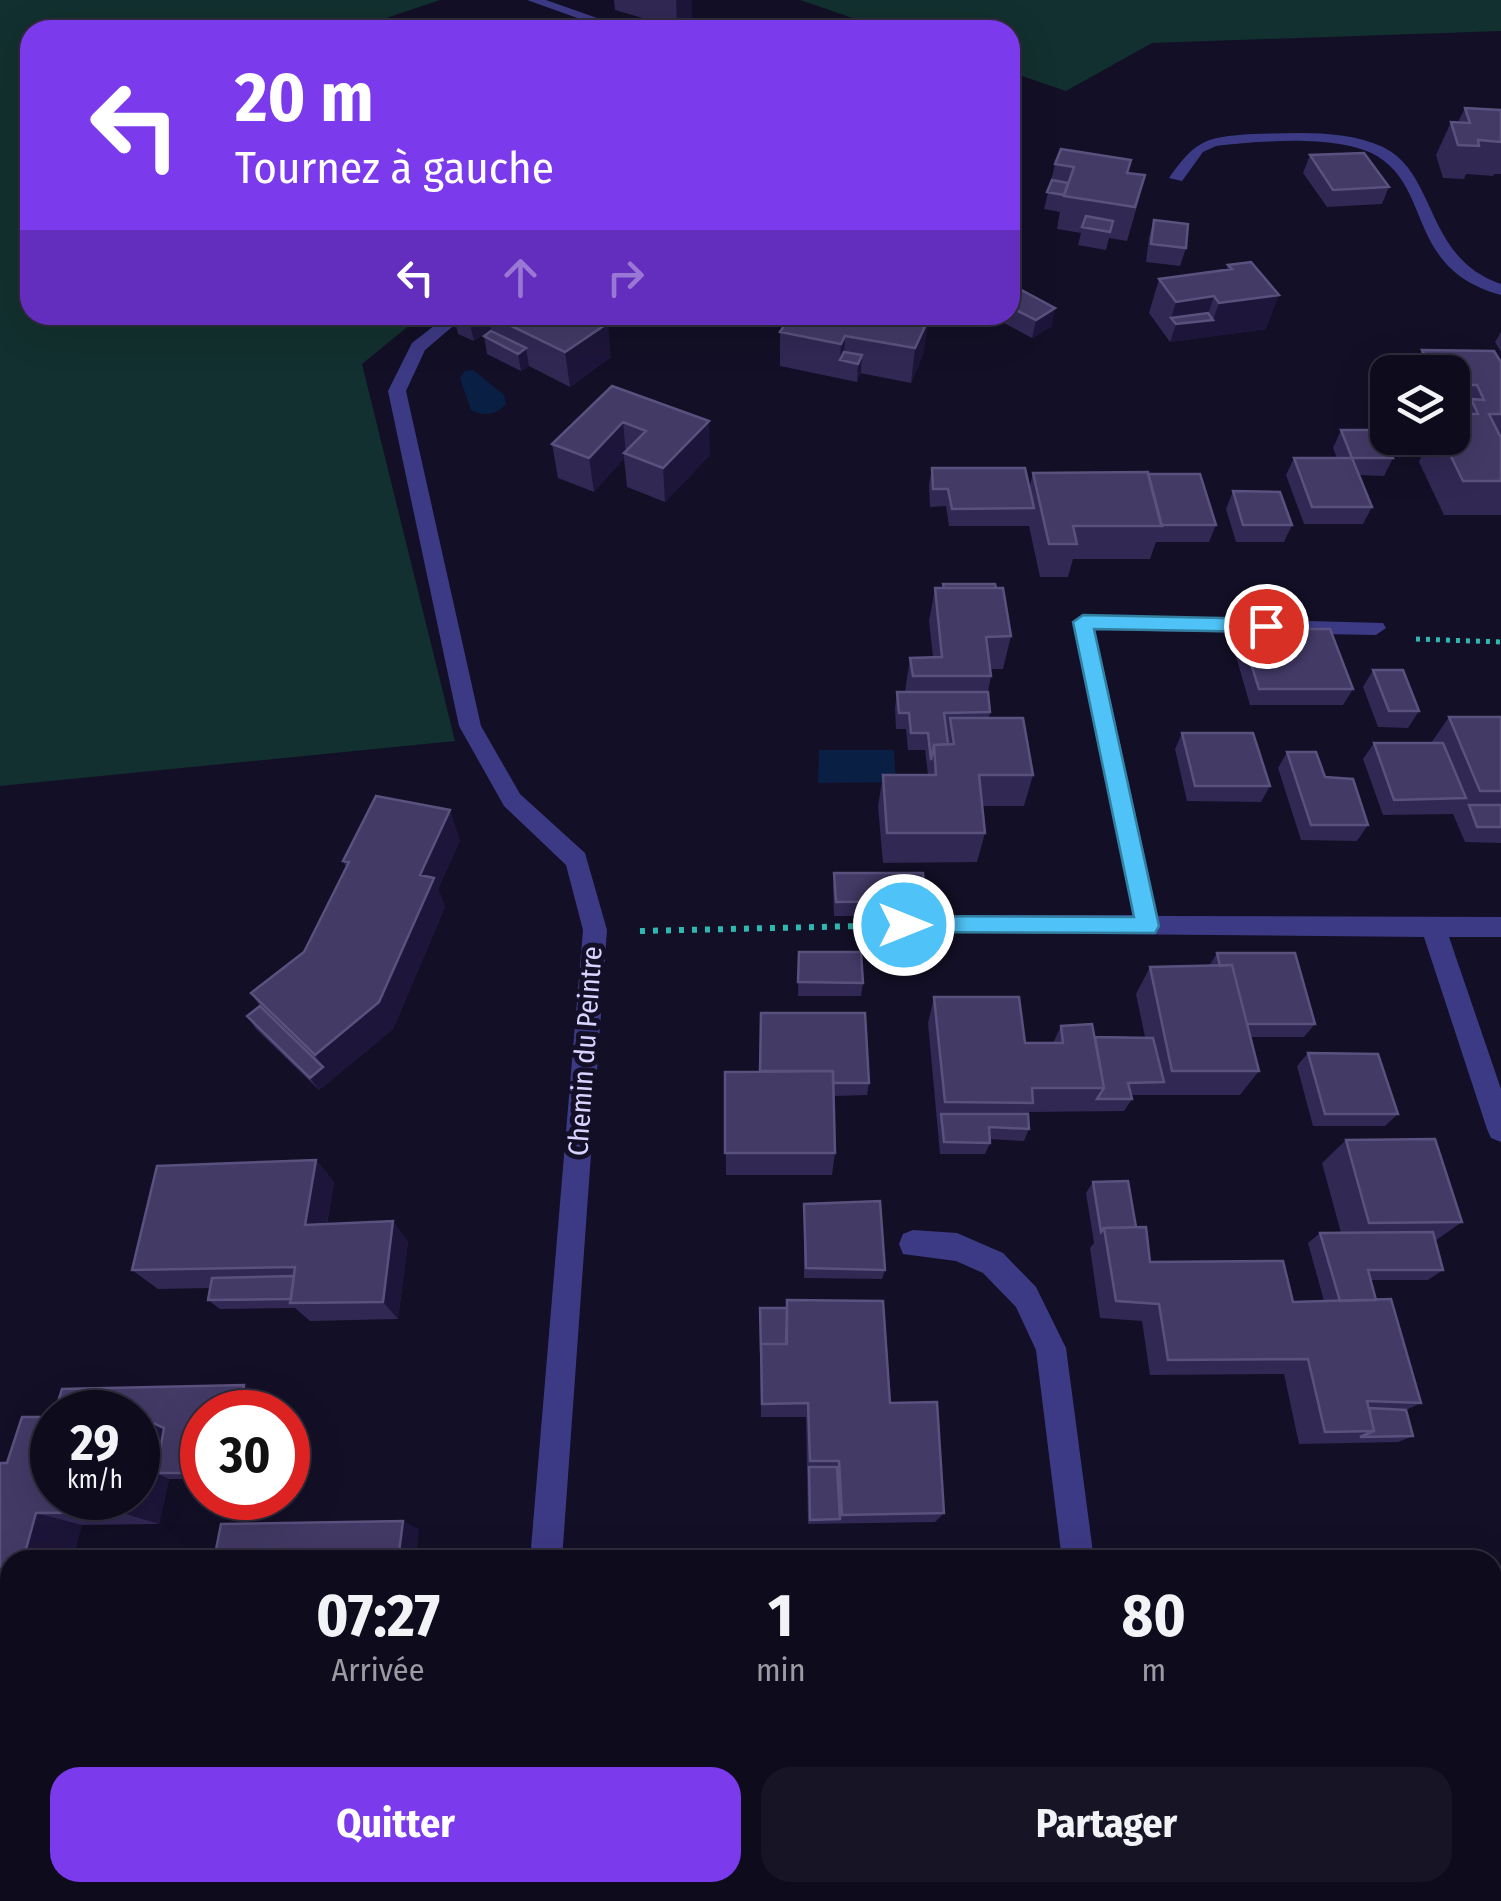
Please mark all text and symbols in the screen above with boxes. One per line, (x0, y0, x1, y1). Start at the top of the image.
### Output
text: 20 m (235, 56, 374, 140)
icon: left (70, 60, 200, 190)
text: Tournez à gauche (235, 141, 554, 195)
icon: left (388, 250, 443, 305)
icon: ahead (493, 250, 548, 305)
icon: right (598, 250, 653, 305)
map controls (1370, 355, 1470, 455)
button: layers (1370, 355, 1470, 455)
pin (1224, 584, 1309, 669)
icon: arrive (1239, 599, 1294, 654)
position arrow (852, 873, 956, 977)
street label: Chemin du Peintre (561, 945, 609, 1157)
speed limit sign: 30 (180, 1390, 310, 1520)
text: 29 (71, 1413, 119, 1473)
text: km/h (67, 1465, 123, 1495)
text: 07:27 (316, 1580, 440, 1652)
text: 1 (768, 1580, 793, 1652)
text: 80 (1122, 1580, 1186, 1652)
text: Arrivée (332, 1651, 424, 1689)
text: min (756, 1651, 806, 1689)
text: m (1141, 1651, 1166, 1689)
button: Quitter (50, 1767, 741, 1882)
button: Partager (761, 1767, 1452, 1882)

